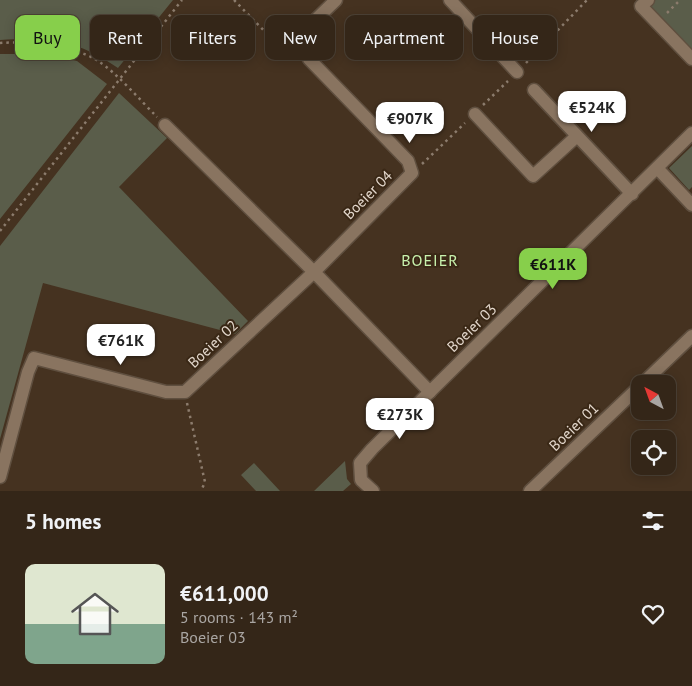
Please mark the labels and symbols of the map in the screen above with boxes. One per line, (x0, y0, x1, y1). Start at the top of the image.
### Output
pin: €524K (557, 90, 627, 133)
pin: €907K (375, 102, 445, 144)
street label: Boeier 04 (339, 166, 396, 223)
pin: €611K (518, 248, 588, 290)
district label: BOEIER (401, 250, 459, 270)
street label: Boeier 03 (443, 299, 500, 356)
street label: Boeier 02 (184, 316, 242, 372)
pin: €761K (86, 324, 156, 366)
north arrow (631, 375, 676, 420)
pin: €273K (365, 398, 435, 440)
street label: Boeier 01 (545, 398, 602, 455)

